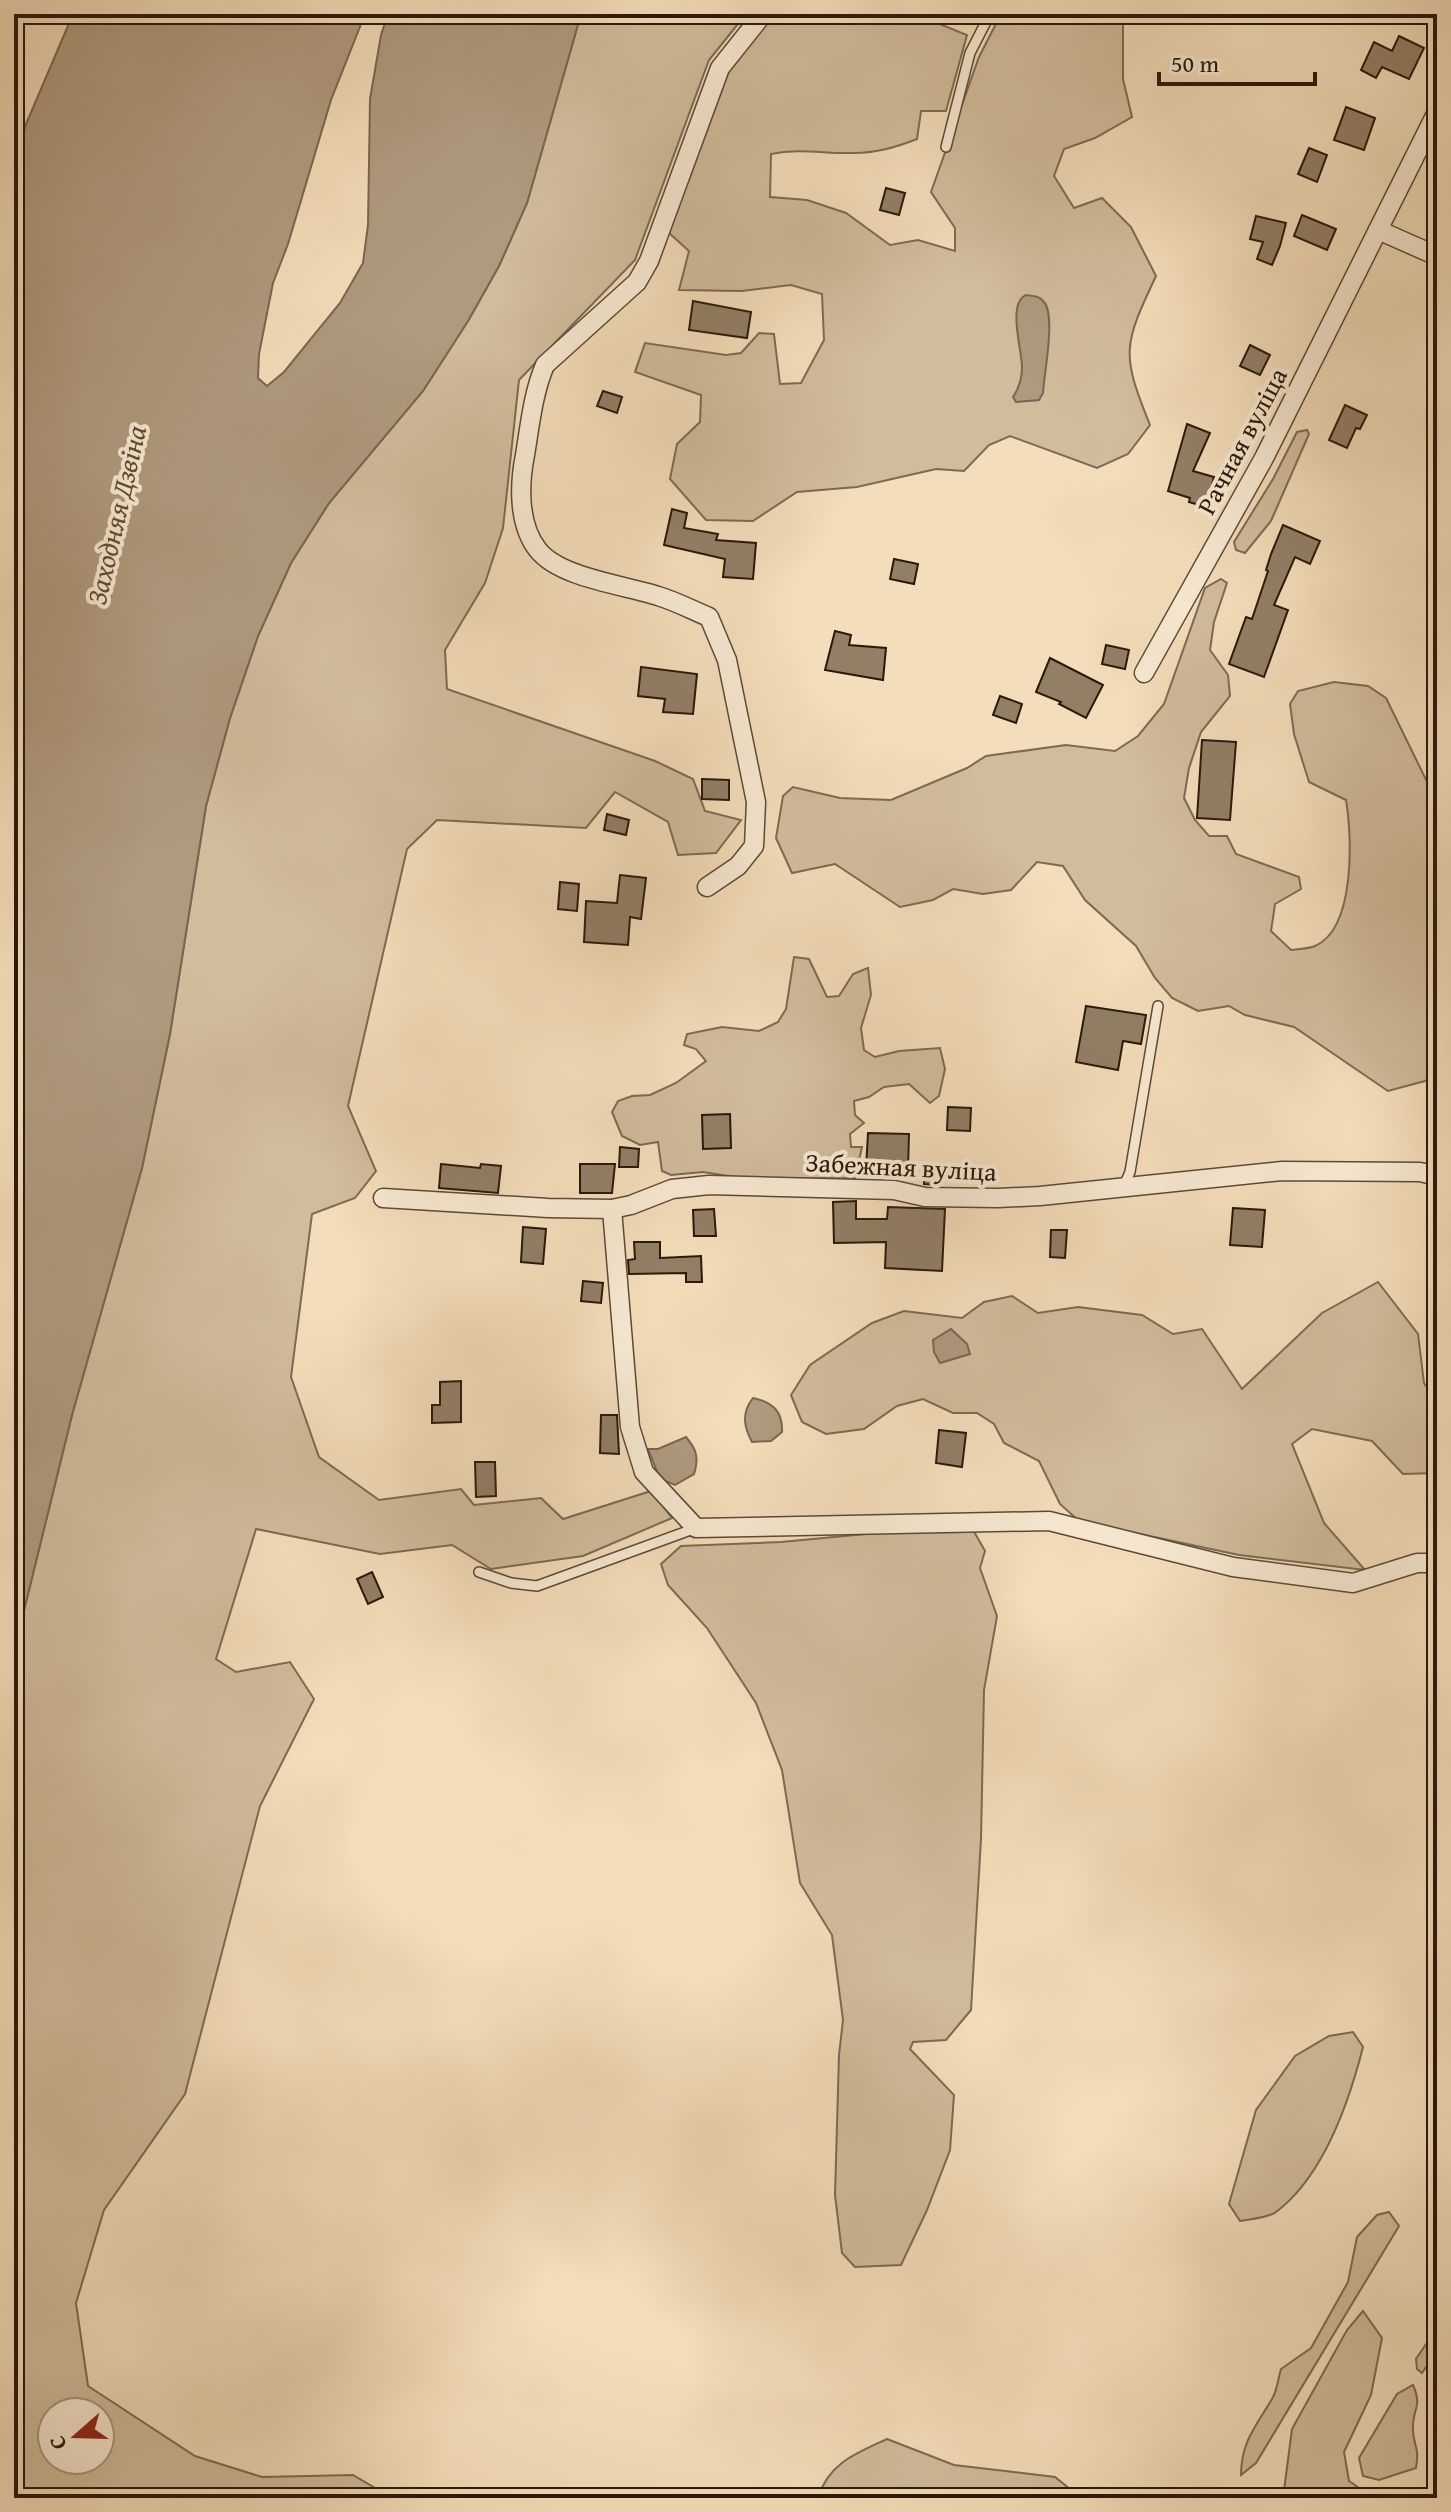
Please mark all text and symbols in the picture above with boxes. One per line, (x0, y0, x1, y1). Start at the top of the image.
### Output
scale bar (1159, 36, 1315, 86)
text: 50 m (1171, 46, 1219, 81)
street label: Рачная вуліца (1186, 360, 1297, 521)
water label: Заходняя Дзвіна (75, 421, 156, 609)
street label: Забежная вуліца (804, 1142, 998, 1191)
north arrow (36, 2396, 116, 2476)
text: С (40, 2432, 74, 2454)

